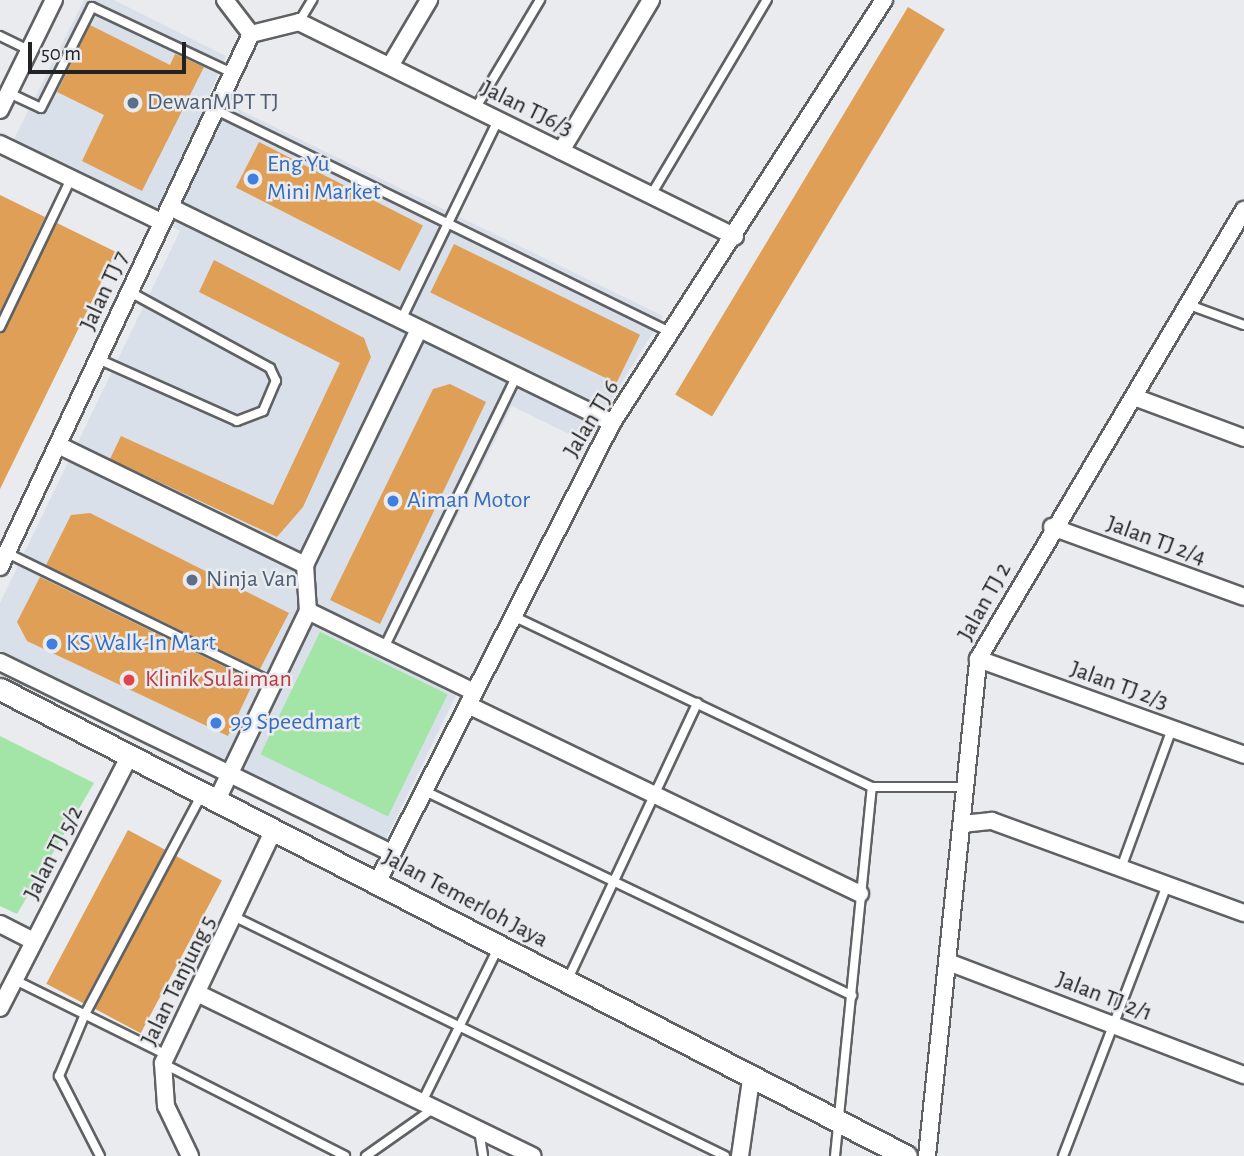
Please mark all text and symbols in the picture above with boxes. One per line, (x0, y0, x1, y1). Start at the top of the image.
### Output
scale bar (32, 28, 189, 72)
text: 50 m (41, 43, 81, 64)
street label: Jalan TJ6/3 (476, 74, 578, 144)
place label: DewanMPT TJ (147, 89, 279, 117)
marker: DewanMPT TJ (125, 95, 141, 111)
place label: Eng Yu Mini Market (267, 151, 380, 207)
marker: Eng Yu Mini Market (245, 171, 261, 187)
street label: Jalan TJ 7 (74, 247, 136, 335)
street label: Jalan TJ 6 (558, 375, 626, 463)
place label: Aiman Motor (407, 487, 530, 515)
marker: Aiman Motor (385, 493, 401, 509)
street label: Jalan TJ 2/4 (1102, 510, 1210, 572)
street label: Jalan TJ 2 (952, 558, 1018, 646)
place label: Ninja Van (206, 566, 297, 594)
marker: Ninja Van (184, 572, 200, 588)
place label: KS Walk-In Mart (66, 630, 216, 658)
marker: KS Walk-In Mart (44, 636, 60, 652)
street label: Jalan TJ 2/3 (1066, 655, 1172, 717)
place label: Klinik Sulaiman (145, 666, 292, 694)
marker: Klinik Sulaiman (119, 670, 139, 690)
place label: 99 Speedmart (230, 709, 360, 737)
marker: 99 Speedmart (208, 715, 224, 731)
street label: Jalan TJ 5/2 (18, 801, 90, 905)
street label: Jalan Temerloh Jaya (377, 843, 553, 955)
street label: Jalan Tanjung 5 (135, 911, 223, 1051)
street label: Jalan TJ 2/1 (1052, 966, 1156, 1028)

